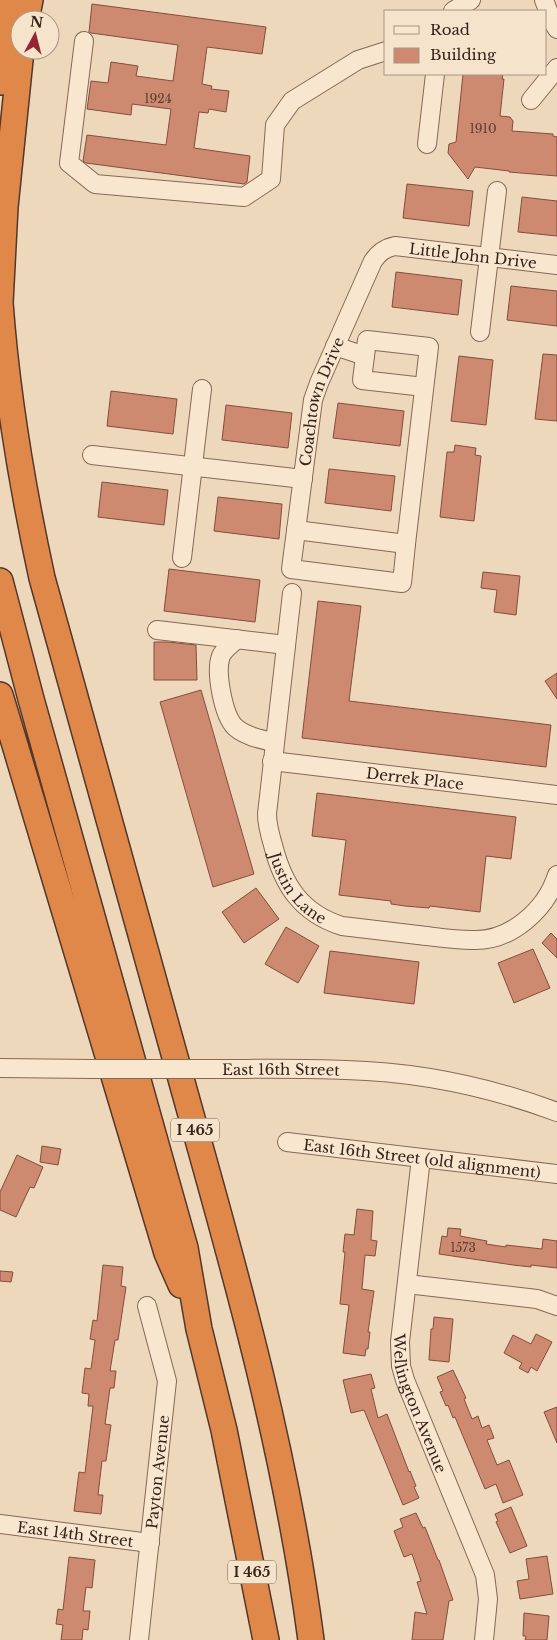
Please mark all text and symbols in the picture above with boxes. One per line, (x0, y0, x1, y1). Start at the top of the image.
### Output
north arrow (10, 10, 60, 60)
legend (384, 10, 547, 75)
text: N (29, 12, 44, 32)
text: Road (430, 20, 470, 39)
text: Building (430, 45, 497, 64)
house number: 1924 (144, 91, 172, 106)
house number: 1910 (470, 121, 497, 136)
street label: Little John Drive (408, 238, 538, 272)
street label: Coachtown Drive (295, 334, 348, 467)
street label: Derrek Place (365, 763, 465, 793)
street label: Justin Lane (265, 848, 330, 928)
street label: East 16th Street (222, 1059, 341, 1079)
road number: I 465 (171, 1118, 219, 1142)
street label: East 16th Street (old alignment) (302, 1135, 542, 1182)
house number: 1573 (450, 1240, 476, 1255)
street label: Wellington Avenue (390, 1332, 451, 1475)
street label: Payton Avenue (142, 1414, 173, 1530)
street label: East 14th Street (16, 1517, 135, 1550)
road number: I 465 (228, 1560, 276, 1584)

